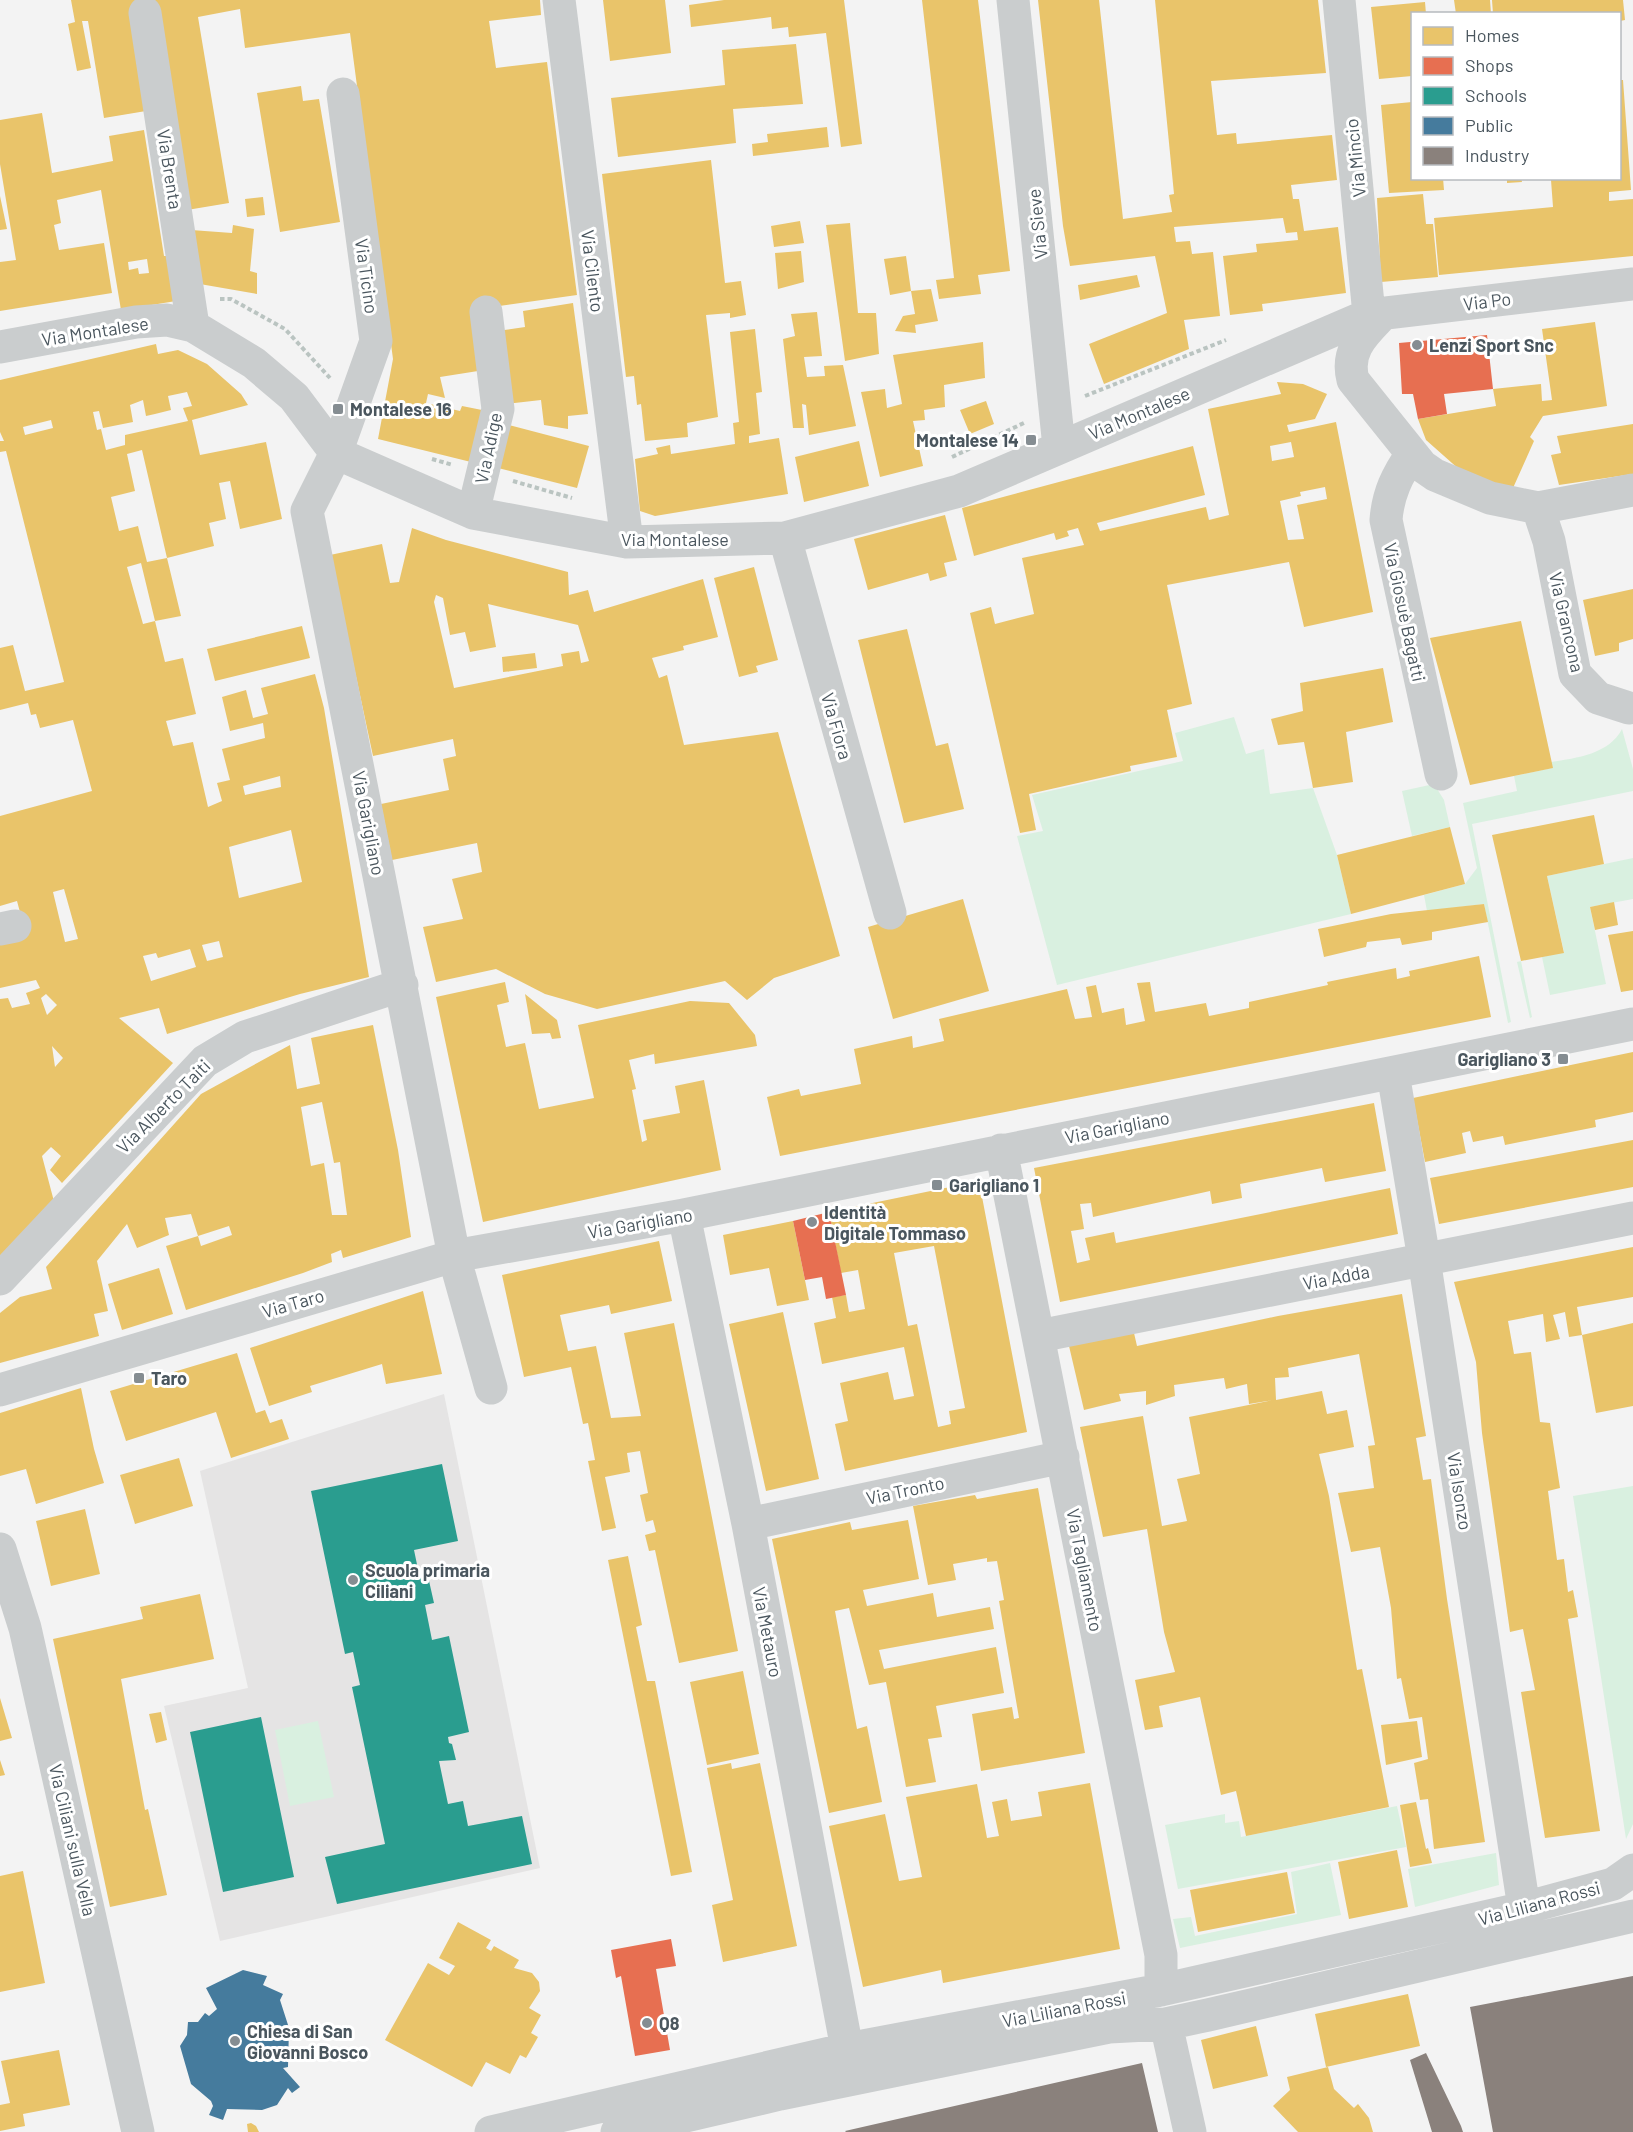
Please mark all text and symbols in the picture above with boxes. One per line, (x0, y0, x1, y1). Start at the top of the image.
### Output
legend (1411, 12, 1621, 180)
text: Homes (1465, 24, 1519, 46)
text: Shops (1465, 54, 1514, 76)
text: Schools (1465, 84, 1527, 106)
text: Public (1465, 114, 1513, 136)
street label: Via Mincio (1340, 118, 1370, 198)
street label: Via Brenta (153, 127, 187, 211)
text: Industry (1465, 144, 1529, 166)
street label: Via Sieve (1022, 188, 1052, 260)
street label: Via Cilento (577, 228, 609, 314)
street label: Via Ticino (351, 237, 383, 315)
street label: Via Po (1462, 287, 1512, 315)
street label: Via Montalese (40, 312, 150, 350)
place label: Lenzi Sport Snc (1429, 334, 1554, 356)
marker: Lenzi Sport Snc (1410, 338, 1424, 352)
street label: Via Montalese (1085, 382, 1193, 444)
place label: Montalese 16 (350, 398, 452, 420)
marker: Montalese 16 (331, 402, 345, 416)
street label: Via Adige (470, 410, 506, 486)
place label: Montalese 14 (916, 429, 1019, 451)
marker: Montalese 14 (1024, 433, 1038, 447)
street label: Via Montalese (621, 528, 729, 550)
street label: Via Giosuè Bagatti (1380, 540, 1430, 684)
street label: Via Grancona (1545, 570, 1589, 674)
street label: Via Fiora (817, 690, 857, 762)
street label: Via Garigliano (348, 769, 390, 877)
place label: Garigliano 3 (1457, 1048, 1551, 1070)
marker: Garigliano 3 (1556, 1052, 1570, 1066)
street label: Via Alberto Taiti (111, 1054, 215, 1158)
street label: Via Garigliano (1063, 1106, 1171, 1148)
place label: Garigliano 1 (949, 1174, 1039, 1196)
marker: Garigliano 1 (930, 1178, 944, 1192)
place label: Identità Digitale Tommaso (824, 1201, 966, 1244)
street label: Via Garigliano (586, 1203, 694, 1243)
marker: Identità Digitale Tommaso (805, 1215, 819, 1229)
street label: Via Adda (1301, 1260, 1371, 1294)
street label: Via Taro (259, 1284, 327, 1322)
place label: Taro (151, 1367, 187, 1389)
marker: Taro (132, 1371, 146, 1385)
street label: Via Isonzo (1443, 1450, 1477, 1532)
street label: Via Tronto (864, 1471, 946, 1509)
street label: Via Tagliamento (1062, 1507, 1108, 1633)
place label: Scuola primaria Ciliani (365, 1559, 490, 1602)
marker: Scuola primaria Ciliani (346, 1573, 360, 1587)
street label: Via Metauro (748, 1585, 788, 1679)
street label: Via Ciliani sulla Vella (45, 1762, 101, 1918)
street label: Via Liliana Rossi (1475, 1876, 1603, 1930)
street label: Via Liliana Rossi (1000, 1986, 1128, 2032)
place label: Q8 (659, 2012, 680, 2034)
marker: Q8 (640, 2016, 654, 2030)
place label: Chiesa di San Giovanni Bosco (247, 2020, 368, 2063)
marker: Chiesa di San Giovanni Bosco (228, 2034, 242, 2048)

